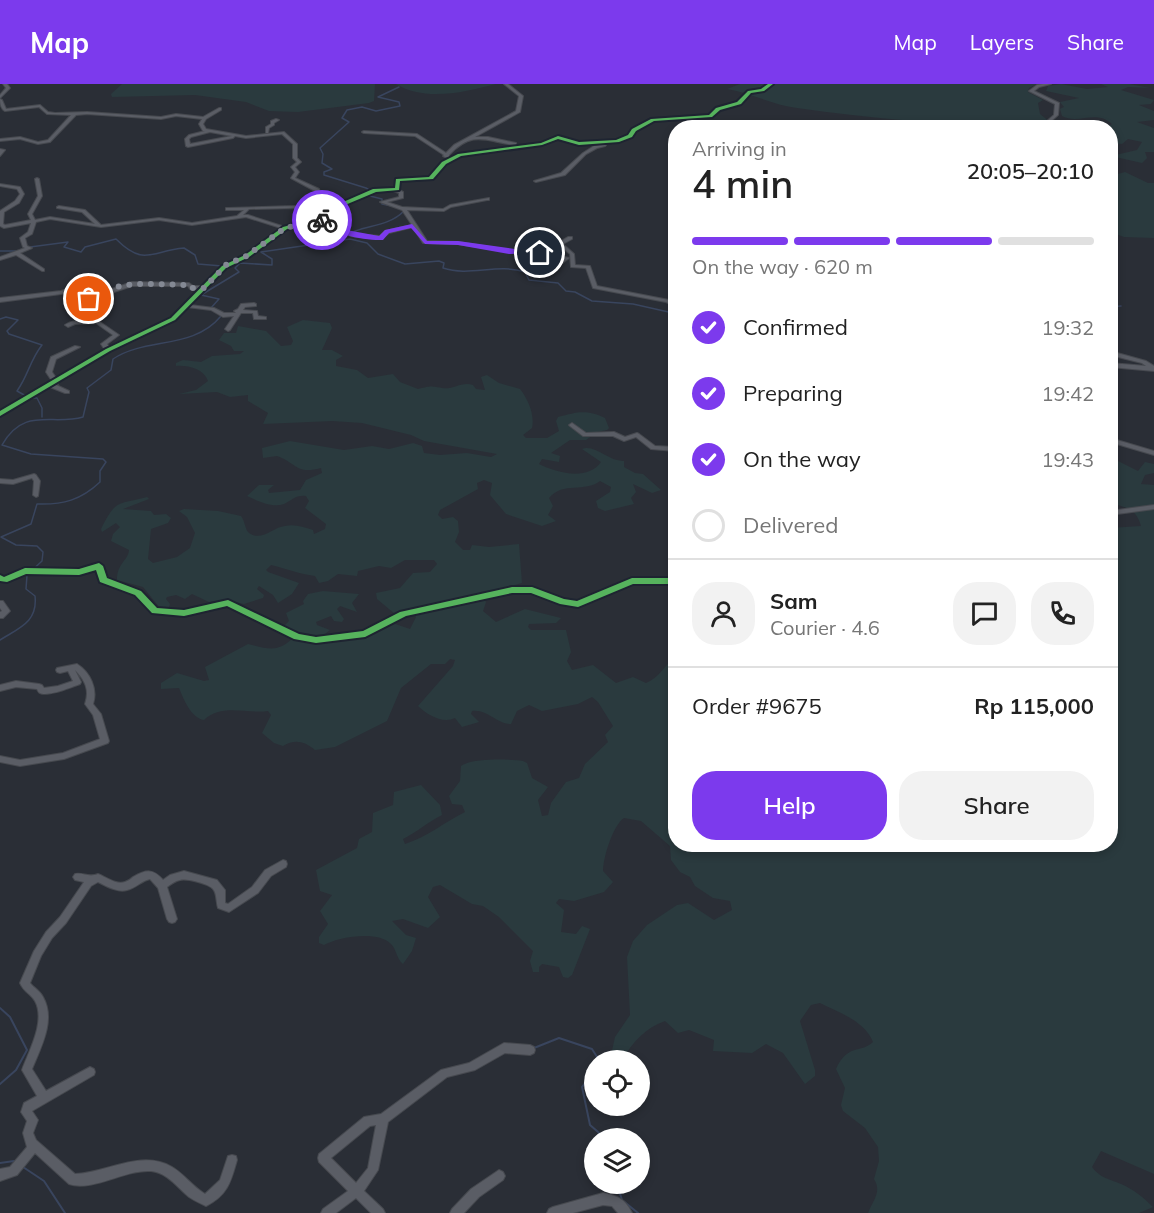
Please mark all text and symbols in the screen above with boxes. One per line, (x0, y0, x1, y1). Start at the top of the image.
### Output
text: Map (30, 25, 89, 60)
text: Map (894, 29, 937, 55)
text: Layers (970, 29, 1034, 55)
text: Share (1067, 29, 1124, 55)
text: Arriving in (692, 136, 787, 161)
text: 20:05–20:10 (967, 157, 1094, 185)
text: 4 min (692, 159, 793, 208)
courier (292, 190, 352, 250)
icon: bike (306, 204, 339, 237)
pin (514, 227, 565, 278)
icon: home (523, 236, 556, 269)
text: On the way · 620 m (692, 254, 873, 279)
pin (63, 273, 114, 324)
icon: bag (72, 282, 105, 315)
icon: check (692, 311, 725, 344)
text: Confirmed (743, 313, 848, 341)
text: 19:32 (1041, 315, 1094, 340)
icon: check (692, 377, 725, 410)
text: Preparing (743, 379, 843, 407)
text: 19:42 (1041, 381, 1094, 406)
icon: check (692, 443, 725, 476)
text: On the way (743, 445, 861, 473)
text: 19:43 (1041, 447, 1094, 472)
text: Delivered (743, 511, 838, 539)
button: person (692, 582, 755, 645)
button: chat (953, 582, 1016, 645)
button: phone (1031, 582, 1094, 645)
text: Sam (770, 587, 818, 615)
text: Courier · 4.6 (770, 615, 880, 640)
text: Order #9675 (692, 692, 822, 720)
text: Rp 115,000 (974, 692, 1094, 720)
button: Help (692, 771, 887, 840)
button: Share (899, 771, 1094, 840)
map controls (584, 1050, 650, 1194)
button: locate (584, 1050, 650, 1116)
button: layers (584, 1128, 650, 1194)

